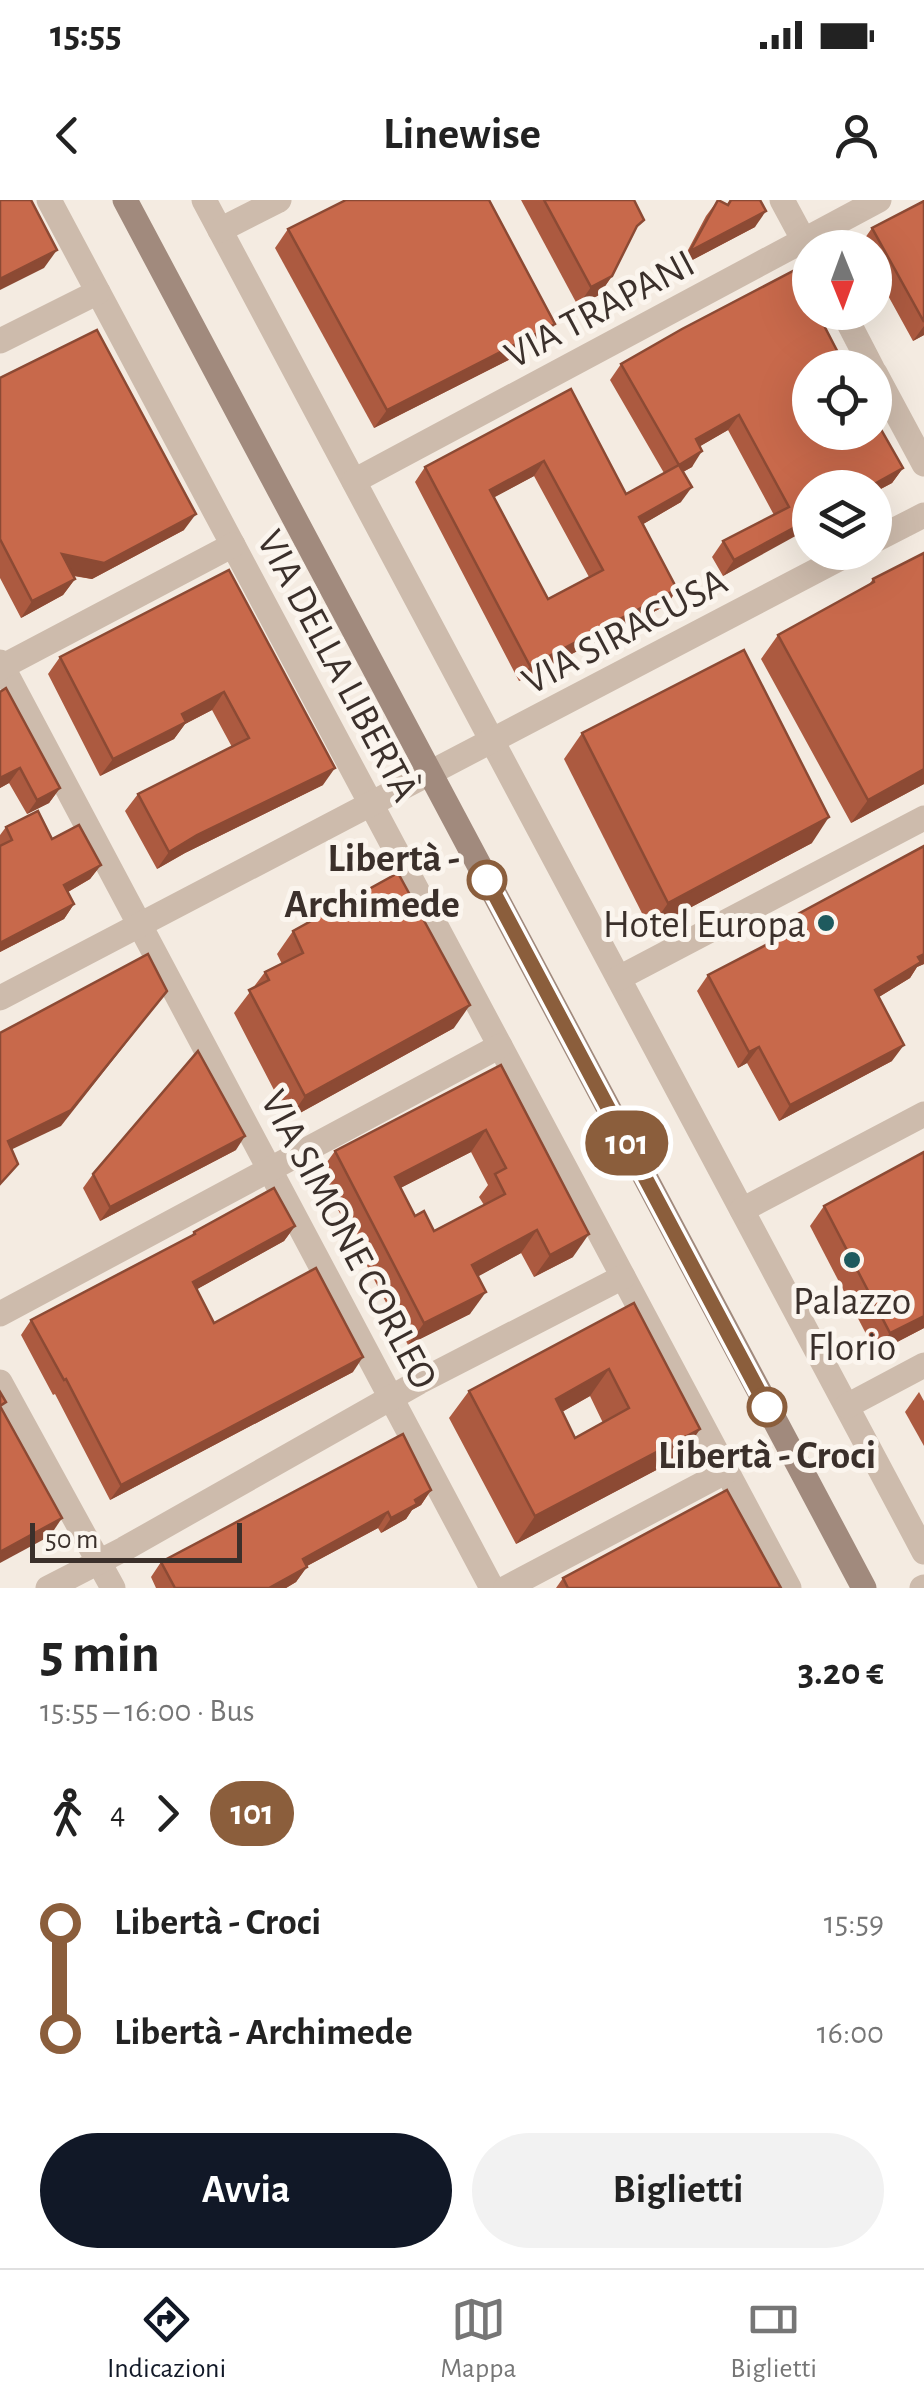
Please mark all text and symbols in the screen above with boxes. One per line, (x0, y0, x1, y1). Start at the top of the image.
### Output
text: 15:55 (50, 16, 122, 54)
icon: back (40, 108, 95, 163)
icon: person (829, 108, 884, 163)
text: Linewise (383, 112, 541, 157)
north arrow (792, 230, 892, 330)
map controls (792, 230, 892, 570)
street label: VIA TRAPANI (499, 243, 701, 376)
button: locate (792, 350, 892, 450)
button: layers (792, 470, 892, 570)
street label: VIA DELLA LIBERTÀ (249, 522, 429, 808)
street label: VIA SIRACUSA (516, 561, 734, 702)
place label: Libertà - Archimede (284, 839, 460, 925)
marker: Libertà - Archimede (468, 861, 506, 899)
place label: Hotel Europa (603, 905, 806, 945)
marker: Hotel Europa (815, 912, 837, 934)
street label: VIA SIMONE CORLEO (253, 1084, 444, 1396)
line badge: 101 (570, 1110, 684, 1176)
text: 101 (605, 1126, 649, 1161)
marker: Palazzo Florio (841, 1249, 863, 1271)
place label: Palazzo Florio (793, 1282, 911, 1368)
marker: Libertà - Croci (748, 1388, 786, 1426)
place label: Libertà - Croci (658, 1436, 876, 1476)
scale bar (30, 1518, 242, 1562)
text: 50 m (45, 1526, 99, 1554)
text: 5 min (40, 1627, 160, 1682)
text: 3.20 € (798, 1654, 884, 1692)
text: 15:55 – 16:00 · Bus (40, 1695, 255, 1727)
icon: walk (40, 1786, 95, 1841)
icon: forward (140, 1786, 195, 1841)
text: 101 (230, 1796, 274, 1831)
text: 4 (110, 1797, 125, 1829)
text: Libertà - Croci (114, 1904, 321, 1942)
text: 15:59 (824, 1907, 884, 1939)
text: Libertà - Archimede (114, 2014, 413, 2052)
text: 16:00 (817, 2017, 884, 2049)
button: Avvia (40, 2133, 452, 2248)
button: Biglietti (472, 2133, 884, 2248)
tab: Indicazioni (107, 2292, 226, 2386)
tab: Mappa (440, 2292, 516, 2386)
tab: Biglietti (730, 2292, 817, 2386)

